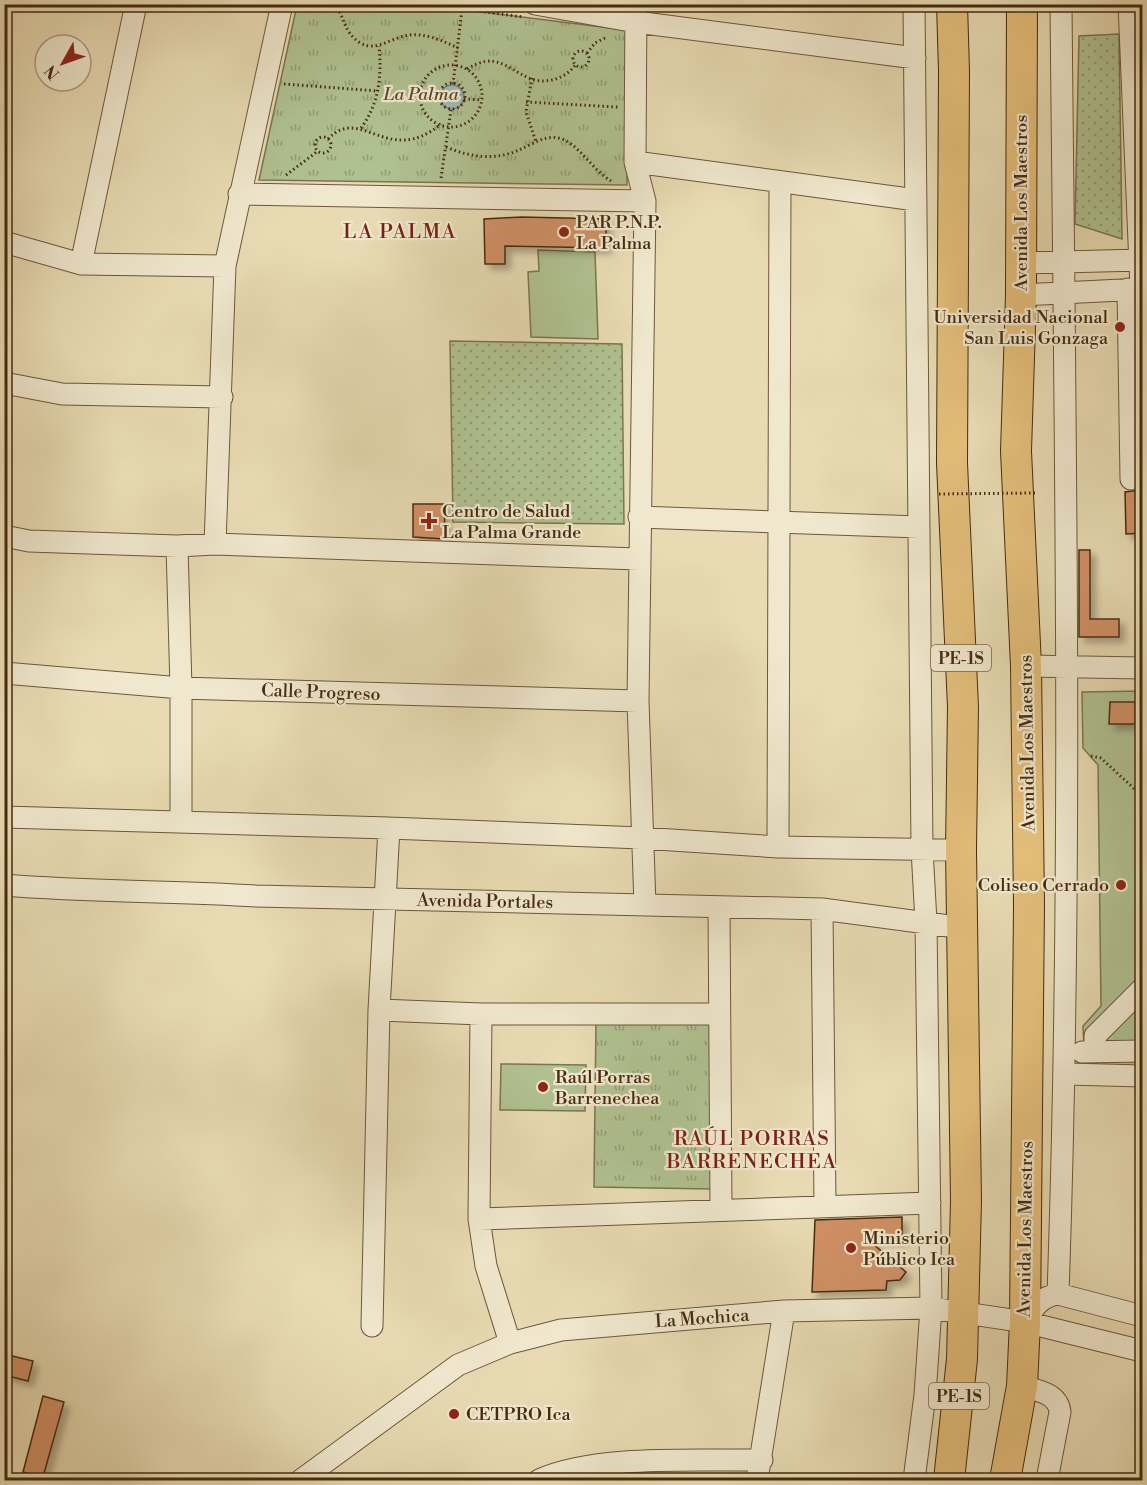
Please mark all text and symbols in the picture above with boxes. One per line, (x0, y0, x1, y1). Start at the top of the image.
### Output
north arrow (33, 33, 93, 93)
text: N (40, 60, 64, 83)
park label: La Palma (382, 83, 460, 106)
street label: Avenida Los Maestros (1010, 115, 1033, 292)
place label: PAR P.N.P. La Palma (576, 211, 662, 255)
district label: LA PALMA (343, 220, 457, 245)
marker: PAR P.N.P. La Palma (557, 225, 571, 239)
place label: Universidad Nacional San Luis Gonzaga (933, 306, 1109, 350)
marker: Universidad Nacional San Luis Gonzaga (1113, 320, 1127, 334)
place label: Centro de Salud La Palma Grande (442, 500, 581, 544)
marker: Centro de Salud La Palma Grande (420, 512, 438, 530)
road number: PE-1S (931, 645, 991, 671)
street label: Avenida Los Maestros (1014, 654, 1041, 833)
street label: Calle Progreso (261, 679, 381, 706)
place label: Coliseo Cerrado (978, 874, 1109, 897)
marker: Coliseo Cerrado (1114, 878, 1128, 892)
street label: Avenida Portales (416, 889, 554, 914)
place label: Raúl Porras Barrenechea (554, 1066, 660, 1110)
marker: Raúl Porras Barrenechea (536, 1080, 550, 1094)
district label: RAÚL PORRAS BARRENECHEA (665, 1126, 838, 1175)
street label: Avenida Los Maestros (1012, 1140, 1039, 1319)
place label: Ministerio Público Ica (863, 1227, 956, 1271)
marker: Ministerio Público Ica (844, 1241, 858, 1255)
street label: La Mochica (654, 1304, 751, 1333)
road number: PE-1S (929, 1383, 989, 1409)
place label: CETPRO Ica (466, 1403, 572, 1426)
marker: CETPRO Ica (447, 1407, 461, 1421)

